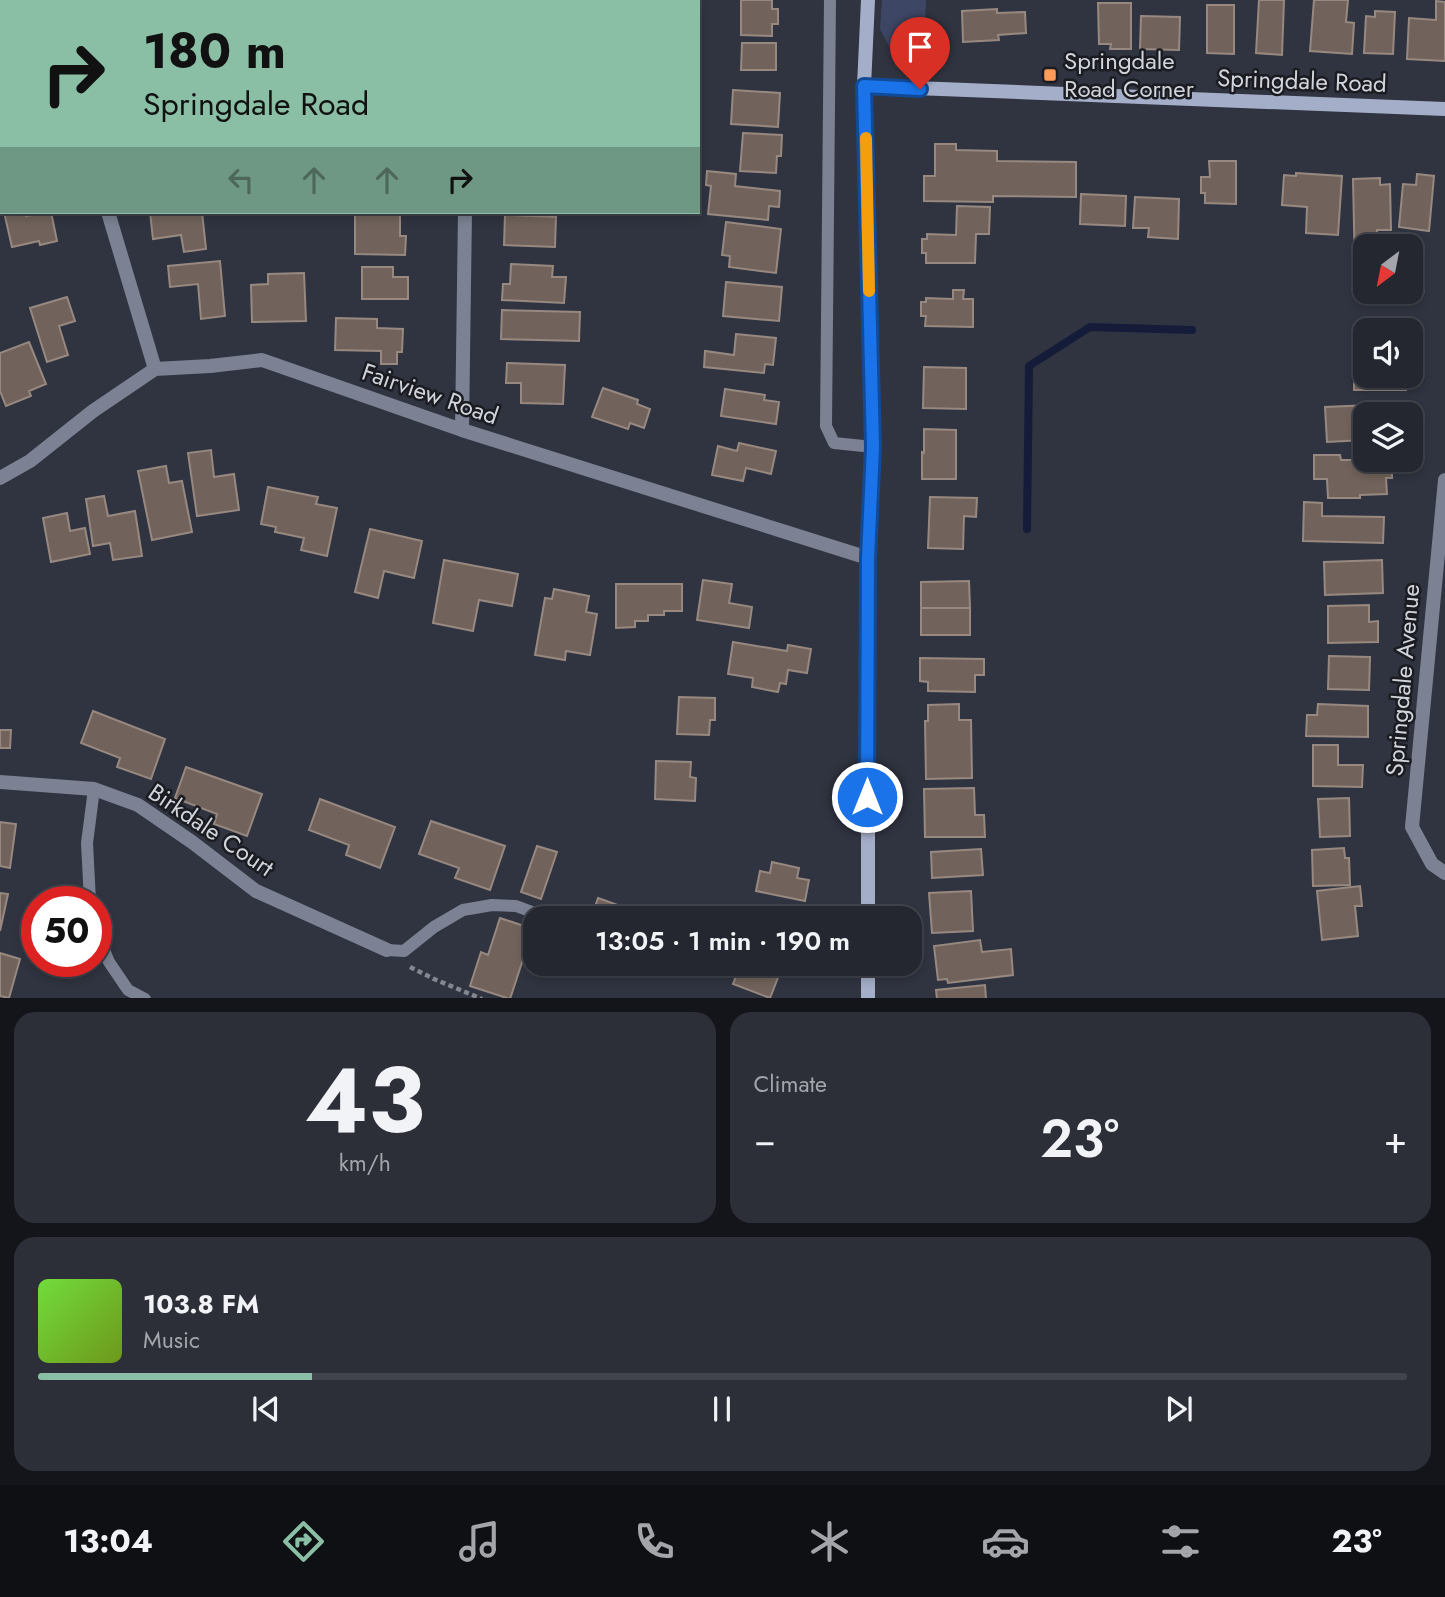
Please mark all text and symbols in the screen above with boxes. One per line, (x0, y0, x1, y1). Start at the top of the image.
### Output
text: 180 m (143, 16, 286, 86)
pin (890, 17, 950, 89)
icon: right (28, 28, 119, 119)
icon: arrive (901, 28, 939, 66)
place label: Springdale Road Corner (1064, 43, 1195, 106)
street label: Springdale Road (1217, 60, 1387, 101)
marker: Springdale Road Corner (1042, 67, 1058, 83)
text: Springdale Road (143, 81, 369, 127)
icon: left (222, 161, 260, 199)
icon: ahead (295, 161, 333, 199)
icon: ahead (368, 161, 406, 199)
icon: right (441, 161, 479, 199)
north arrow (1353, 234, 1423, 304)
map controls (1353, 234, 1423, 472)
button: sound (1353, 318, 1423, 388)
street label: Fairview Road (357, 354, 503, 433)
button: layers (1353, 402, 1423, 472)
street label: Springdale Avenue (1377, 582, 1428, 777)
position arrow (830, 760, 904, 834)
street label: Birkdale Court (141, 775, 281, 885)
speed limit sign: 50 (21, 886, 112, 977)
text: 13:05 · 1 min · 190 m (595, 922, 850, 960)
text: 43 (305, 1035, 425, 1166)
text: Climate (754, 1067, 827, 1101)
text: 23° (1040, 1101, 1119, 1177)
text: − (754, 1112, 776, 1167)
text: + (1384, 1112, 1407, 1167)
text: km/h (339, 1146, 391, 1180)
text: 103.8 FM (143, 1285, 259, 1323)
text: Music (143, 1323, 200, 1357)
icon: previous (247, 1390, 285, 1428)
icon: pause (703, 1390, 741, 1428)
icon: next (1160, 1390, 1198, 1428)
icon: directions (279, 1517, 328, 1566)
icon: music (455, 1517, 504, 1566)
icon: phone (630, 1517, 679, 1566)
icon: climate (805, 1517, 854, 1566)
icon: car (981, 1517, 1030, 1566)
icon: filters (1156, 1517, 1205, 1566)
text: 13:04 (63, 1518, 153, 1564)
text: 23° (1331, 1518, 1382, 1564)

